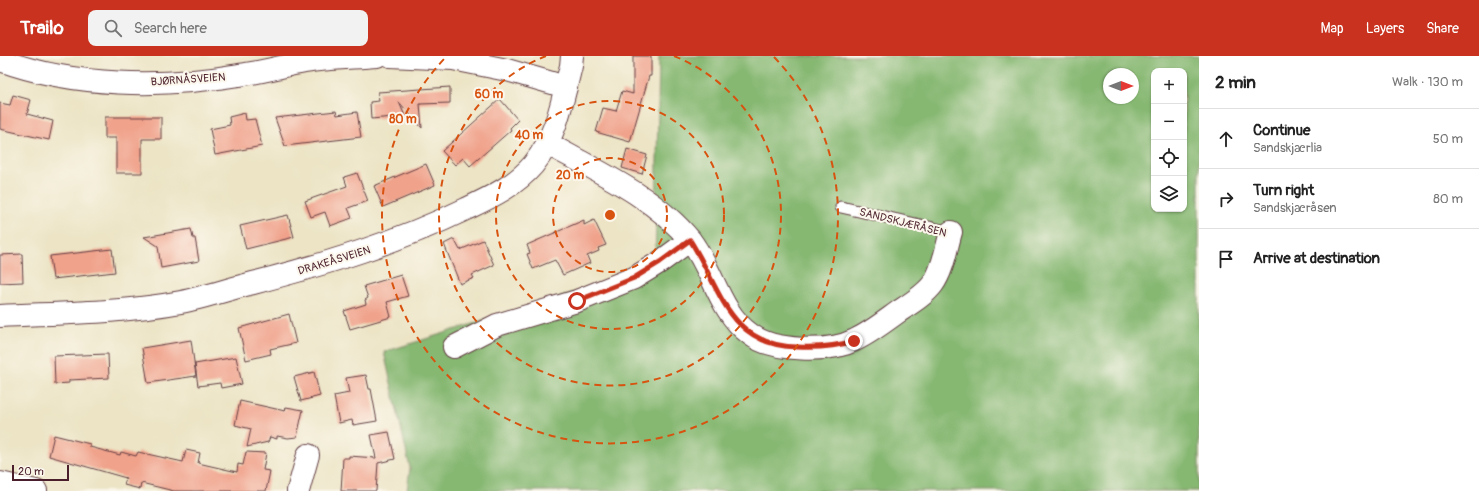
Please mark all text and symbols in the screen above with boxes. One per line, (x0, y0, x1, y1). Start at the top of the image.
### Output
search box (88, 10, 368, 46)
text: Trailo (20, 16, 64, 40)
icon: search (102, 17, 124, 39)
text: Search here (134, 19, 207, 38)
text: Map (1321, 20, 1344, 37)
text: Layers (1366, 20, 1404, 37)
text: Share (1426, 20, 1459, 37)
north arrow (1103, 68, 1139, 104)
map controls (1151, 68, 1187, 212)
button: + (1151, 68, 1187, 104)
street label: BJØRNÅSVEIEN (150, 69, 226, 89)
text: 2 min (1215, 72, 1256, 93)
text: Walk · 130 m (1392, 74, 1463, 90)
text: 60 m (475, 87, 504, 102)
button: − (1151, 104, 1187, 140)
text: 80 m (389, 112, 417, 127)
text: Continue (1253, 121, 1311, 140)
text: 40 m (514, 128, 544, 143)
icon: ahead (1215, 128, 1237, 150)
text: 50 m (1433, 131, 1463, 147)
button: locate (1151, 140, 1187, 176)
text: Sandskjærlia (1253, 140, 1322, 156)
text: 20 m (556, 168, 584, 183)
button: layers (1151, 176, 1187, 212)
text: Turn right (1253, 181, 1314, 200)
icon: right (1215, 188, 1237, 210)
text: 80 m (1433, 191, 1463, 207)
text: Sandskjæråsen (1253, 200, 1337, 216)
street label: SANDSKJÆRÅSEN (858, 204, 948, 240)
centre of rings (603, 208, 617, 222)
street label: DRAKEÅSVEIEN (296, 242, 372, 278)
icon: arrive (1215, 248, 1237, 270)
text: Arrive at destination (1253, 249, 1380, 268)
route start (568, 292, 586, 310)
route end (845, 332, 863, 350)
scale bar (12, 463, 69, 482)
text: 20 m (18, 465, 44, 478)

